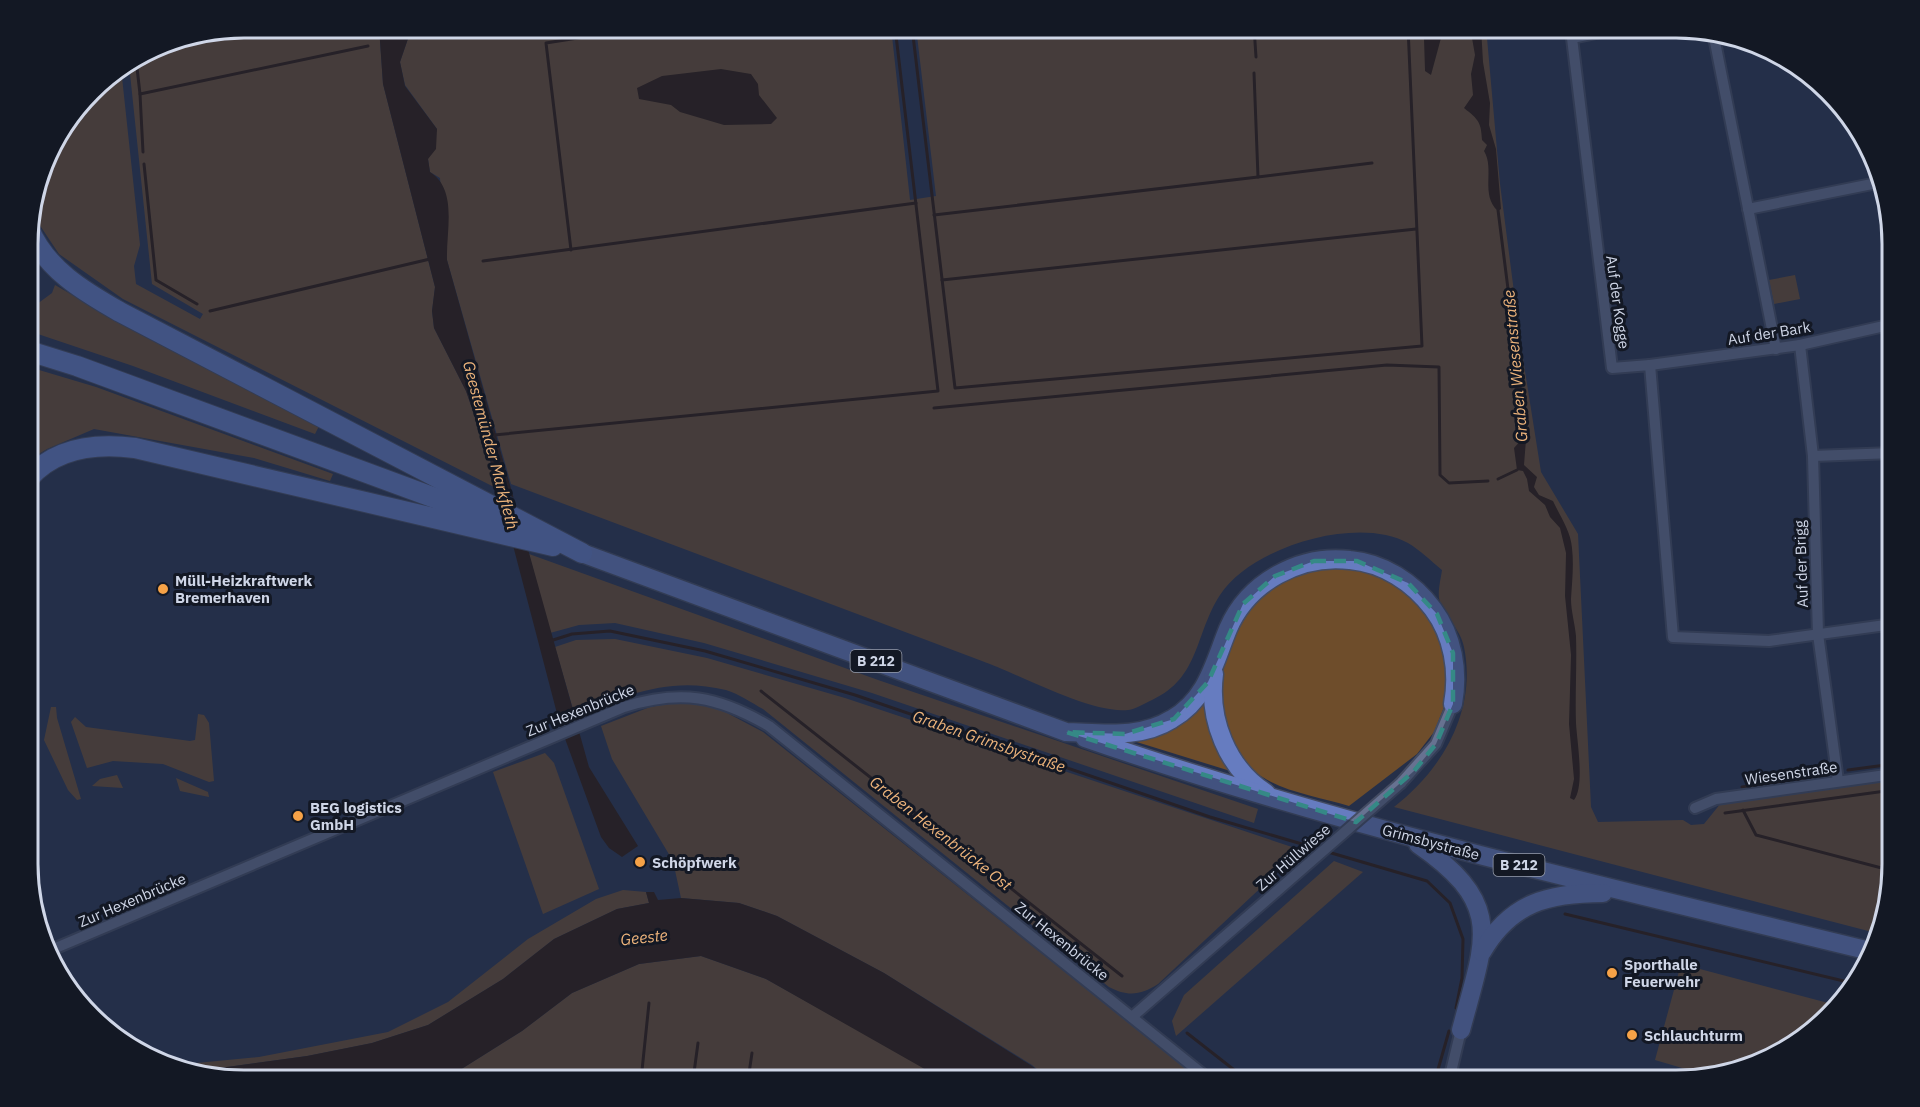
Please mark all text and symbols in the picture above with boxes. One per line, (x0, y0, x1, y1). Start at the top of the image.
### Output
street label: Auf der Kogge (1602, 254, 1634, 350)
water label: Graben Wiesenstraße (1498, 289, 1532, 443)
street label: Auf der Bark (1726, 317, 1812, 349)
water label: Geestemünder Markfleth (459, 359, 523, 531)
street label: Auf der Brigg (1790, 520, 1812, 608)
place label: Müll-Heizkraftwerk Bremerhaven (175, 571, 313, 607)
marker: Müll-Heizkraftwerk Bremerhaven (156, 582, 170, 596)
road number: B 212 (850, 650, 902, 672)
street label: Zur Hexenbrücke (523, 680, 637, 740)
water label: Graben Grimsbystraße (910, 706, 1068, 776)
street label: Wiesenstraße (1744, 757, 1838, 789)
water label: Graben Hexenbrücke Ost (866, 771, 1017, 895)
place label: BEG logistics GmbH (310, 798, 402, 834)
marker: BEG logistics GmbH (291, 809, 305, 823)
street label: Zur Hüllwiese (1252, 820, 1334, 894)
street label: Grimsbystraße (1380, 820, 1482, 864)
place label: Schöpfwerk (652, 853, 737, 872)
road number: B 212 (1494, 854, 1544, 876)
marker: Schöpfwerk (633, 855, 647, 869)
street label: Zur Hexenbrücke (75, 869, 189, 931)
street label: Zur Hexenbrücke (1011, 897, 1113, 985)
water label: Geeste (619, 925, 669, 949)
place label: Sporthalle Feuerwehr (1624, 955, 1700, 991)
marker: Sporthalle Feuerwehr (1605, 966, 1619, 980)
place label: Schlauchturm (1644, 1026, 1743, 1045)
marker: Schlauchturm (1625, 1028, 1639, 1042)

